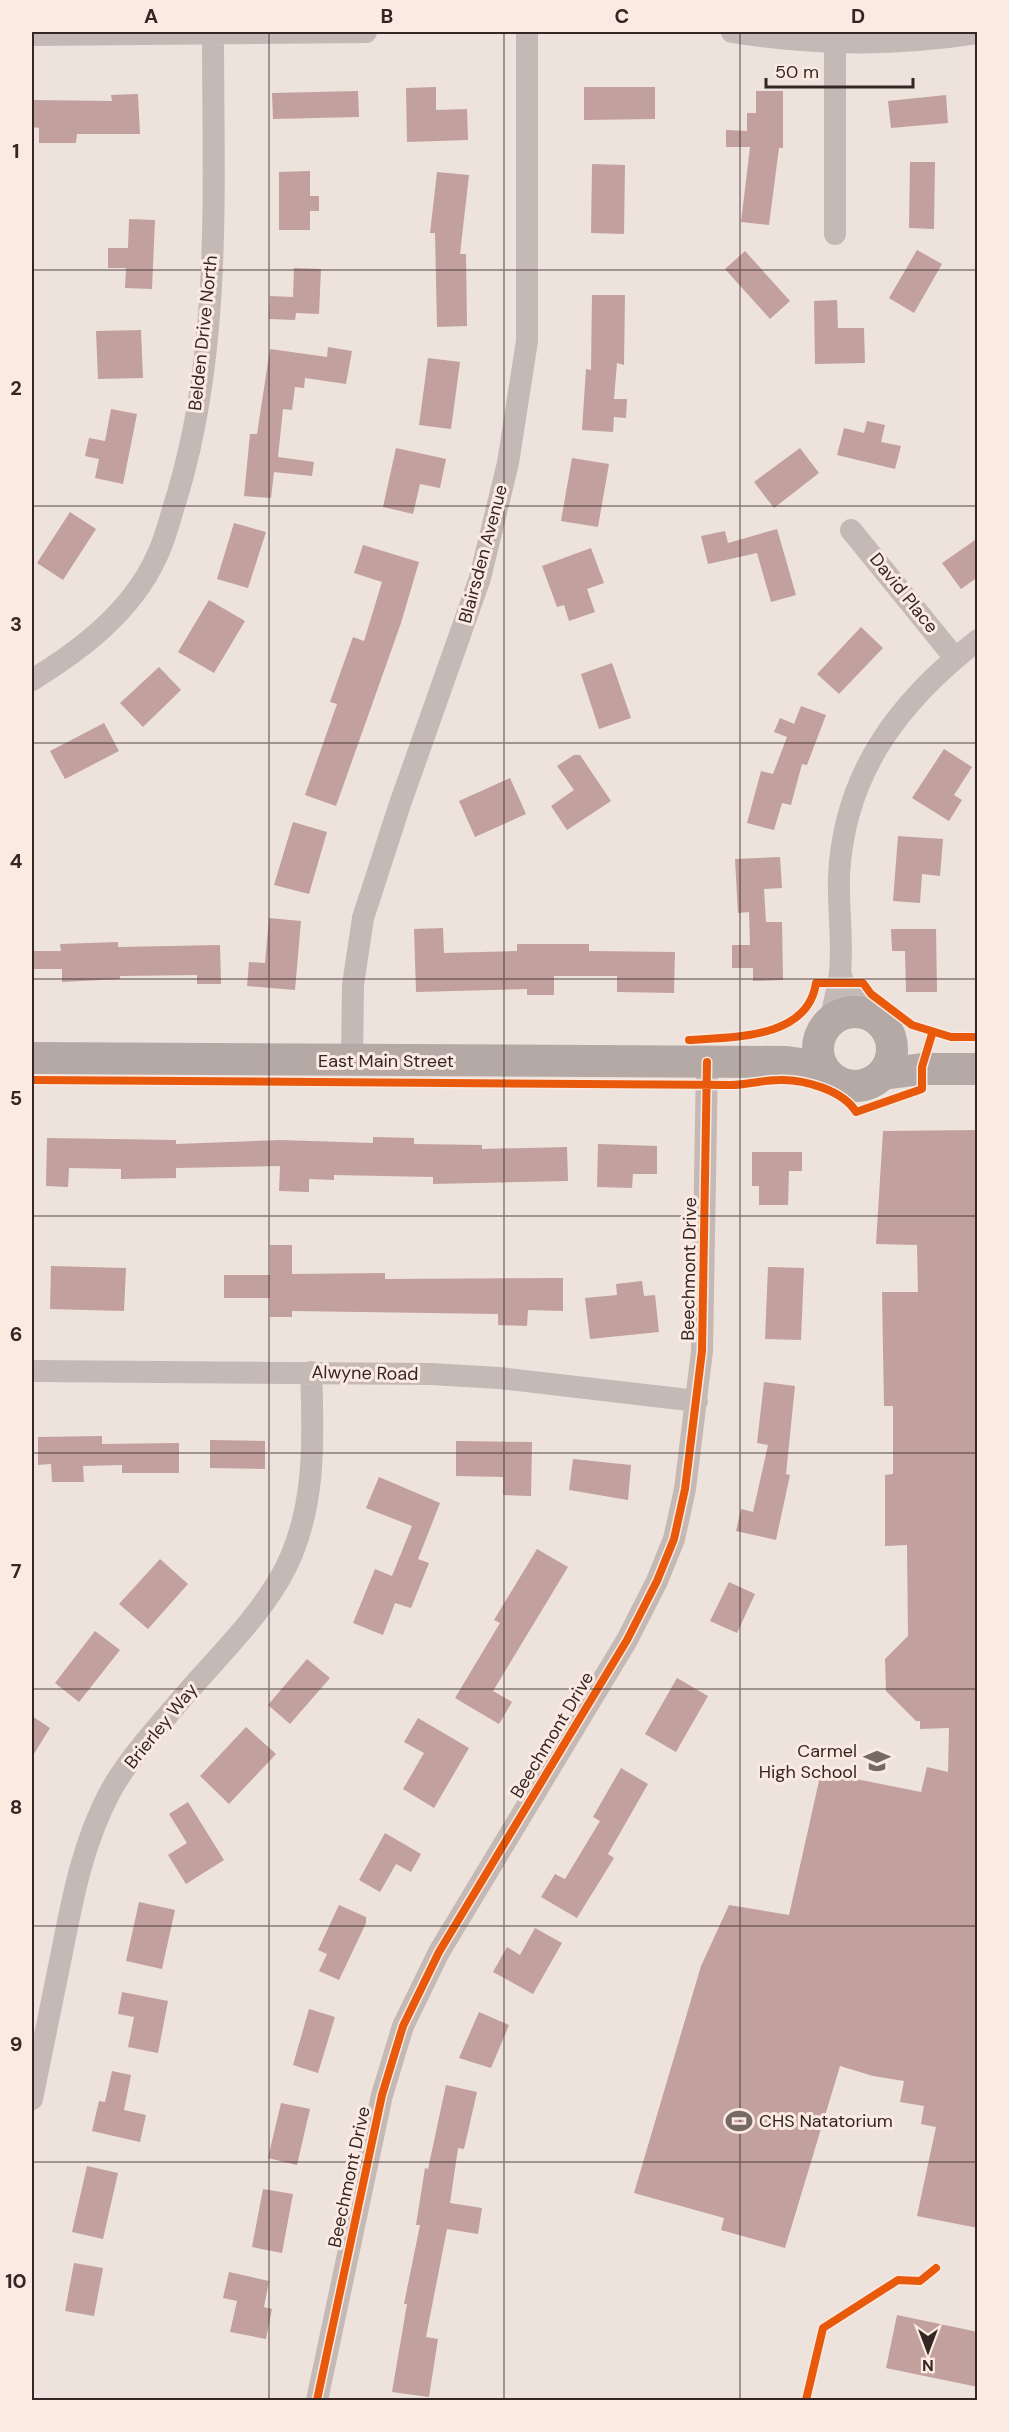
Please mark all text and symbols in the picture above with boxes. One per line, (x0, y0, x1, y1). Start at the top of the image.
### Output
text: A (144, 3, 158, 29)
text: B (381, 3, 393, 29)
text: C (615, 3, 629, 29)
text: D (851, 3, 865, 29)
scale bar (766, 51, 913, 89)
text: 50 m (775, 60, 819, 84)
text: 1 (12, 138, 20, 164)
street label: Belden Drive North (183, 254, 223, 412)
text: 2 (10, 375, 22, 401)
street label: Blairsden Avenue (453, 482, 513, 626)
street label: David Place (864, 548, 944, 638)
text: 3 (10, 611, 22, 637)
text: 4 (10, 848, 23, 874)
street label: East Main Street (318, 1049, 454, 1073)
text: 5 (10, 1085, 22, 1111)
street label: Beechmont Drive (676, 1197, 702, 1341)
text: 6 (10, 1321, 22, 1347)
street label: Alwyne Road (311, 1360, 419, 1386)
text: 7 (11, 1558, 22, 1584)
street label: Beechmont Drive (505, 1667, 599, 1803)
street label: Brierley Way (119, 1678, 203, 1774)
place label: Carmel High School (759, 1739, 857, 1784)
school or university icon: Carmel High School (862, 1746, 892, 1776)
text: 8 (10, 1794, 22, 1820)
text: 9 (10, 2031, 22, 2057)
street label: Beechmont Drive (322, 2104, 376, 2250)
sports icon: CHS Natatorium (724, 2106, 754, 2136)
place label: CHS Natatorium (759, 2109, 893, 2133)
text: 10 (5, 2268, 27, 2294)
north arrow (898, 2321, 958, 2381)
text: N (922, 2355, 934, 2376)

